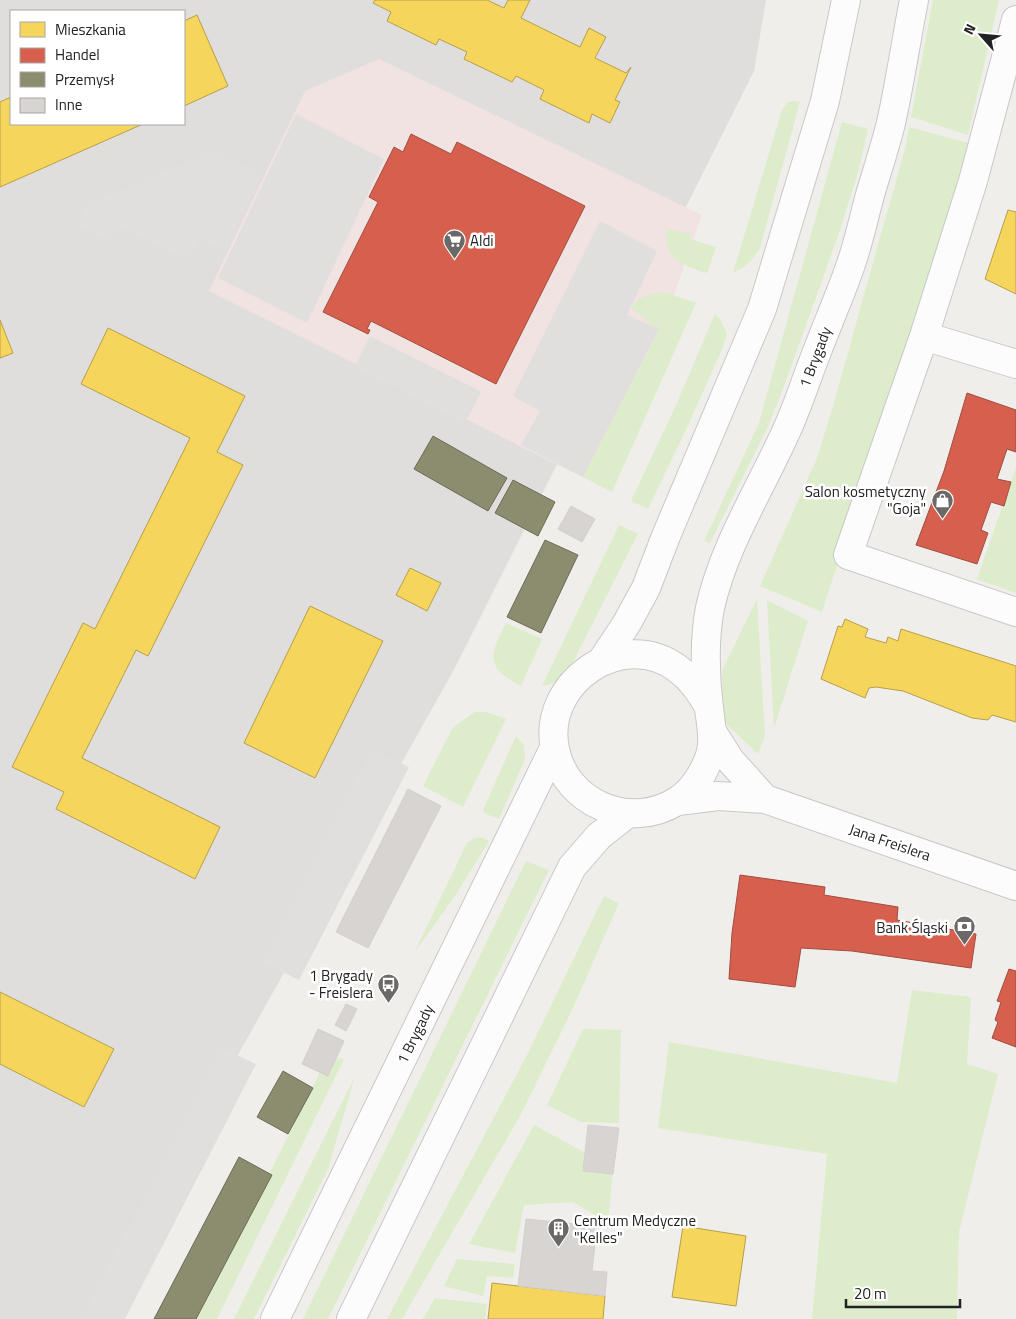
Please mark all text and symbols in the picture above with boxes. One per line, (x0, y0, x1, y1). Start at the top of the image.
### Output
legend (10, 10, 185, 125)
north arrow (956, 10, 1006, 60)
text: Mieszkania (55, 18, 126, 41)
text: N (957, 20, 981, 38)
text: Handel (55, 43, 100, 66)
text: Przemysł (55, 68, 115, 91)
text: Inne (55, 93, 82, 116)
supermarket icon: Aldi (442, 228, 466, 259)
place label: Aldi (470, 229, 494, 252)
street label: 1 Brygady (793, 323, 837, 391)
place label: Salon kosmetyczny "Goja" (805, 480, 926, 520)
shop icon: Salon kosmetyczny "Goja" (930, 488, 954, 519)
street label: Jana Freislera (846, 817, 934, 867)
bank icon: Bank Śląski (952, 915, 976, 946)
place label: Bank Śląski (876, 916, 948, 939)
place label: 1 Brygady - Freislera (309, 964, 373, 1004)
bus stop icon: 1 Brygady - Freislera (377, 972, 401, 1003)
street label: 1 Brygady (391, 1000, 439, 1068)
place label: Centrum Medyczne "Kelles" (574, 1209, 696, 1249)
building icon: Centrum Medyczne "Kelles" (546, 1217, 570, 1248)
scale bar (846, 1276, 960, 1308)
text: 20 m (854, 1282, 887, 1305)

